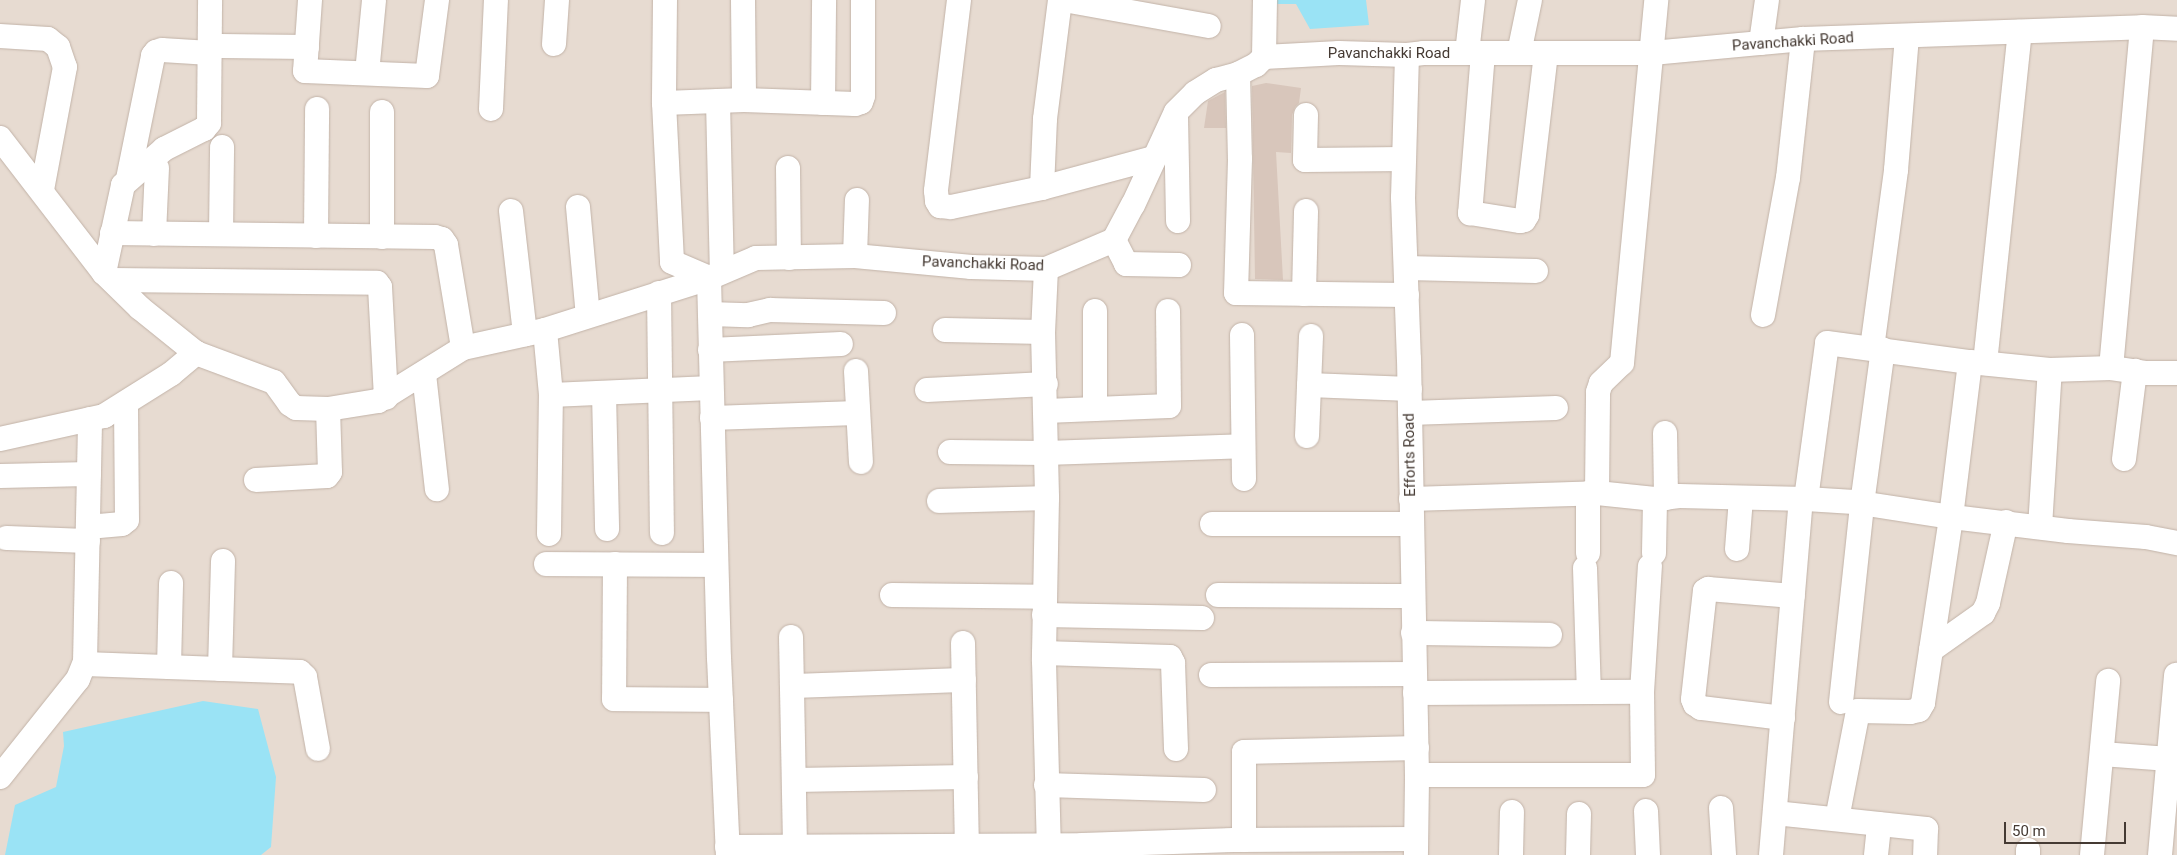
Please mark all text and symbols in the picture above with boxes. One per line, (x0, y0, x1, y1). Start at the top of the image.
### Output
street label: Pavanchakki Road (1731, 29, 1855, 55)
street label: Pavanchakki Road (1328, 45, 1450, 63)
street label: Pavanchakki Road (922, 253, 1044, 275)
street label: Efforts Road (1400, 413, 1420, 497)
scale bar (2007, 812, 2130, 844)
text: 50 m (2012, 822, 2046, 840)

